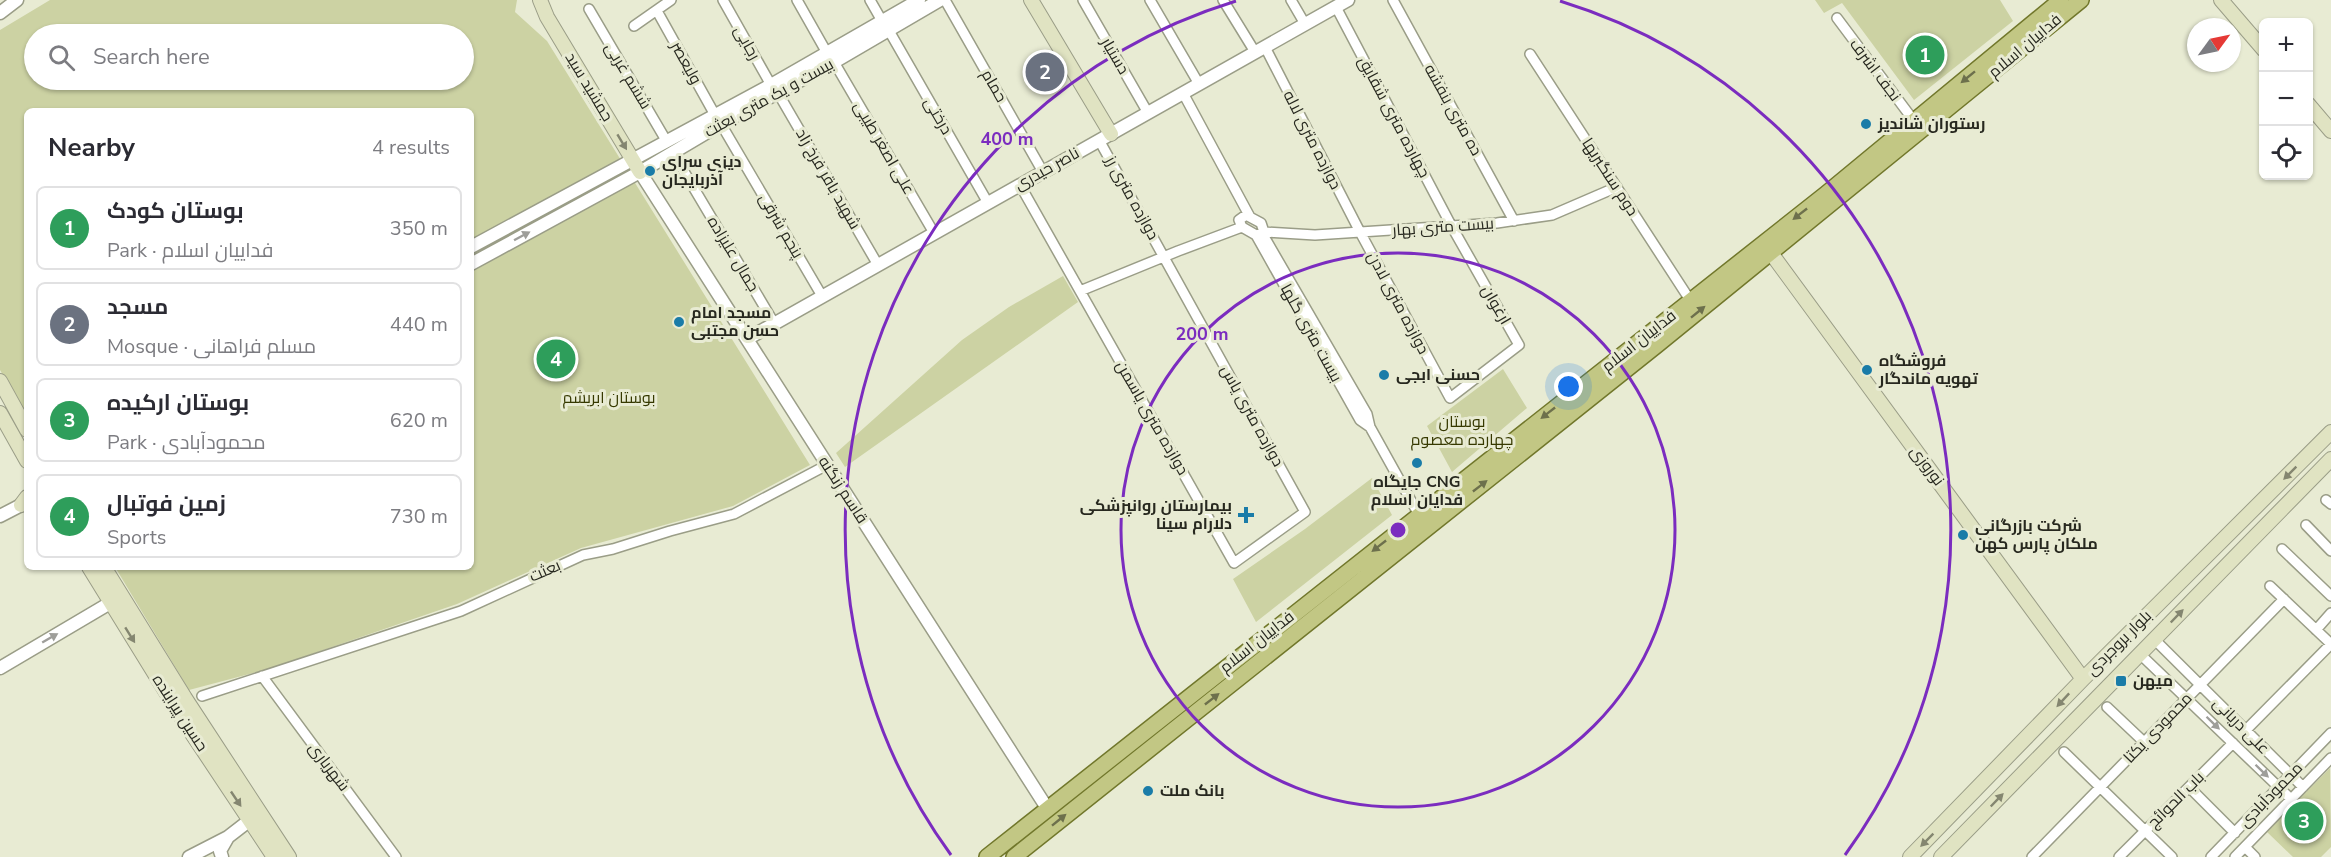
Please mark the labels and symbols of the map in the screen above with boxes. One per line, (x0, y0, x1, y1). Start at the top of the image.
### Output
street label: فداییان اسلام (1984, 9, 2066, 83)
north arrow (2187, 18, 2241, 72)
street label: رجایی (729, 22, 765, 64)
pin: 1 (1906, 32, 1944, 78)
street label: دستیار (1095, 33, 1134, 79)
street label: نجف اشرف (1844, 34, 1906, 106)
street label: ولیعصر (665, 37, 707, 88)
street label: ششم غربی (599, 38, 657, 114)
street label: جمشید سید (560, 48, 618, 126)
pin: 2 (1026, 50, 1064, 94)
street label: چهارده متری شقایق (1353, 52, 1435, 182)
street label: بیست و یک متری بعثت (700, 53, 838, 143)
street label: ده متری بنفشه (1419, 60, 1487, 160)
street label: حمام (976, 66, 1012, 106)
one-way arrow (1960, 70, 1975, 83)
street label: دوازده متری لاله (1278, 87, 1346, 193)
street label: درختی (919, 93, 957, 139)
street label: علی اصغر طیبی (848, 97, 920, 199)
place label: رستوران شاندیز (1877, 113, 1985, 135)
marker: رستوران شاندیز (1859, 117, 1873, 131)
street label: شهید باقر فرخ زاد (790, 125, 866, 233)
text: 400 m (980, 127, 1034, 151)
one-way arrow (616, 134, 627, 150)
street label: دوم سنگبریها (1577, 134, 1643, 220)
street label: ناصر حیدری (1011, 142, 1083, 196)
place label: دیزی سرای آذربایجان (662, 151, 741, 191)
street label: دوازده متری رز (1099, 151, 1164, 244)
marker: دیزی سرای آذربایجان (643, 164, 657, 178)
street label: پنجم شرقی (754, 189, 809, 263)
one-way arrow (1793, 207, 1808, 219)
street label: جمال علیزاده (702, 212, 764, 296)
street label: بیست متری بهار (1390, 212, 1495, 242)
one-way arrow (514, 231, 531, 241)
street label: دوازده متری لادن (1362, 248, 1434, 358)
street label: بیست متری گلها (1275, 280, 1347, 386)
street label: ارغوان (1476, 281, 1516, 329)
place label: مسجد امام حسن مجتبی (691, 302, 779, 342)
street label: فداییان اسلام (1597, 305, 1681, 377)
one-way arrow (1690, 306, 1706, 319)
marker: مسجد امام حسن مجتبی (672, 315, 686, 329)
text: 200 m (1175, 322, 1229, 346)
pin: 4 (536, 336, 576, 382)
place label: فروشگاه تهویه ماندگار (1878, 350, 1979, 390)
street label: دوازده متری یاسمن (1110, 357, 1194, 479)
street label: دوازده متری یاس (1215, 361, 1289, 471)
marker: فروشگاه تهویه ماندگار (1860, 363, 1874, 377)
place label: حسنی ابجی (1396, 364, 1480, 386)
marker: حسنی ابجی (1377, 368, 1391, 382)
your location (1554, 372, 1583, 401)
park label: بوستان ابریشم (563, 387, 655, 409)
one-way arrow (1540, 406, 1556, 419)
park label: بوستان چهارده معصوم (1411, 411, 1513, 451)
street label: نوروزی (1905, 441, 1949, 491)
street label: قاسم زنگنه (813, 452, 873, 528)
marker: جایگاه CNG فدایان اسلام (1410, 456, 1424, 470)
one-way arrow (2283, 466, 2297, 480)
place label: جایگاه CNG فدایان اسلام (1371, 471, 1463, 511)
one-way arrow (1472, 480, 1488, 493)
place label: بیمارستان روانپزشکی دلارام سینا (1080, 495, 1232, 535)
marker: بیمارستان روانپزشکی دلارام سینا (1237, 506, 1255, 524)
place label: شرکت بازرگانی ملکان پارس کهن (1975, 515, 2098, 555)
centre of rings (1388, 520, 1408, 540)
marker: شرکت بازرگانی ملکان پارس کهن (1956, 528, 1970, 542)
one-way arrow (1371, 540, 1386, 552)
street label: بعثت (526, 554, 564, 588)
street label: بلوار بروجردی (2081, 605, 2157, 681)
street label: فداییان اسلام (1215, 606, 1299, 678)
one-way arrow (2170, 609, 2184, 623)
one-way arrow (125, 627, 136, 643)
one-way arrow (42, 633, 59, 643)
street label: حسین پیراینده (147, 670, 213, 756)
place label: میهن (2133, 670, 2173, 692)
marker: میهن (2114, 674, 2128, 688)
street label: محمودی یکتا (2119, 688, 2197, 768)
one-way arrow (1204, 692, 1220, 705)
one-way arrow (2056, 693, 2070, 708)
street label: علی دریانی (2208, 693, 2274, 759)
one-way arrow (2206, 716, 2220, 730)
street label: شهریاری (303, 738, 355, 796)
street label: محمودآبادی (2234, 757, 2308, 833)
one-way arrow (2255, 763, 2269, 777)
street label: باب الحوائج (2143, 767, 2209, 833)
place label: بانک ملت (1160, 780, 1224, 802)
marker: بانک ملت (1141, 784, 1155, 798)
one-way arrow (230, 791, 241, 807)
one-way arrow (1990, 793, 2004, 808)
pin: 3 (2284, 798, 2324, 844)
one-way arrow (1052, 815, 1067, 827)
one-way arrow (1920, 833, 1934, 847)

